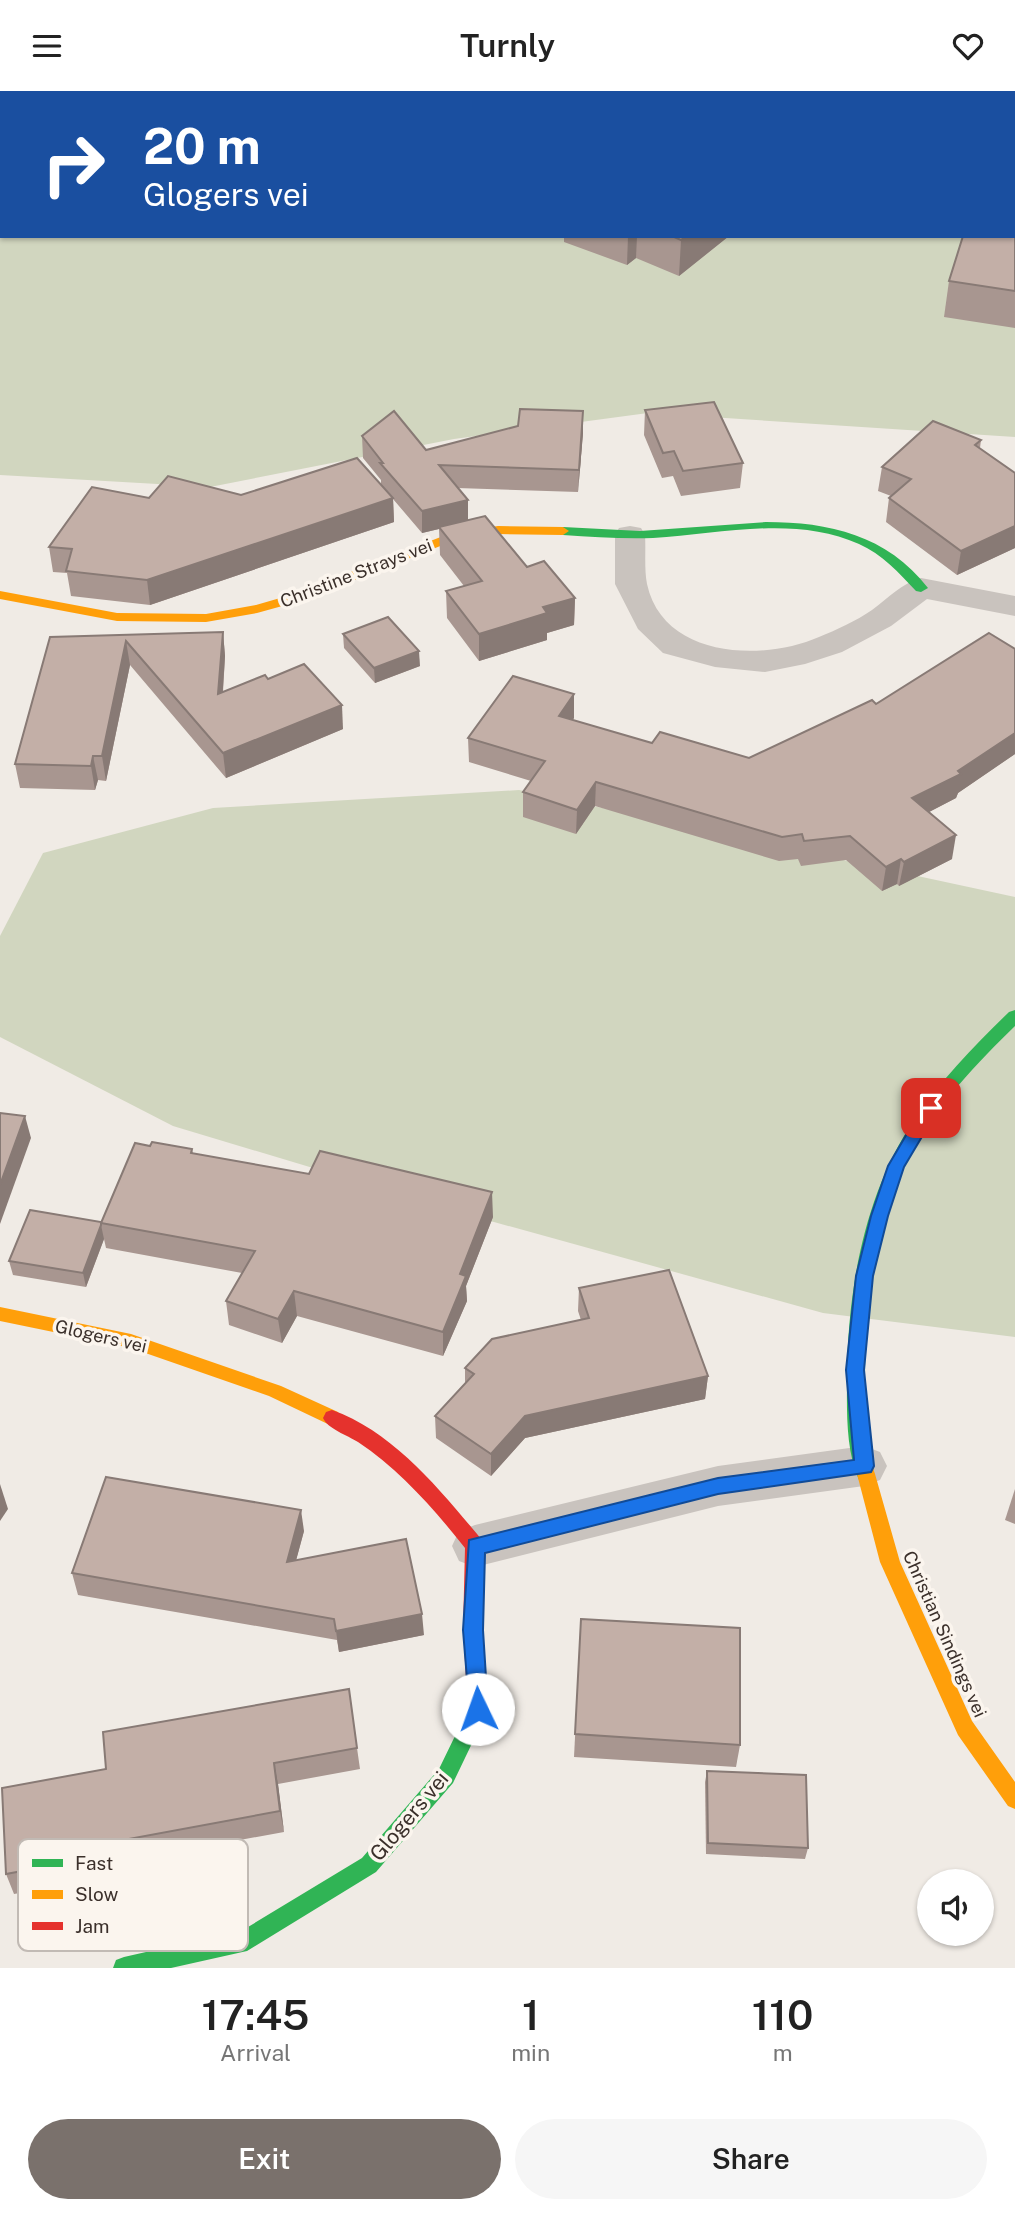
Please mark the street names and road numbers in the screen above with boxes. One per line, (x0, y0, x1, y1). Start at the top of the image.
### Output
street label: Christine Strays vei (277, 534, 435, 612)
street label: Glogers vei (53, 1315, 149, 1357)
street label: Christian Sindings vei (899, 1548, 991, 1720)
street label: Glogers vei (364, 1766, 454, 1866)

